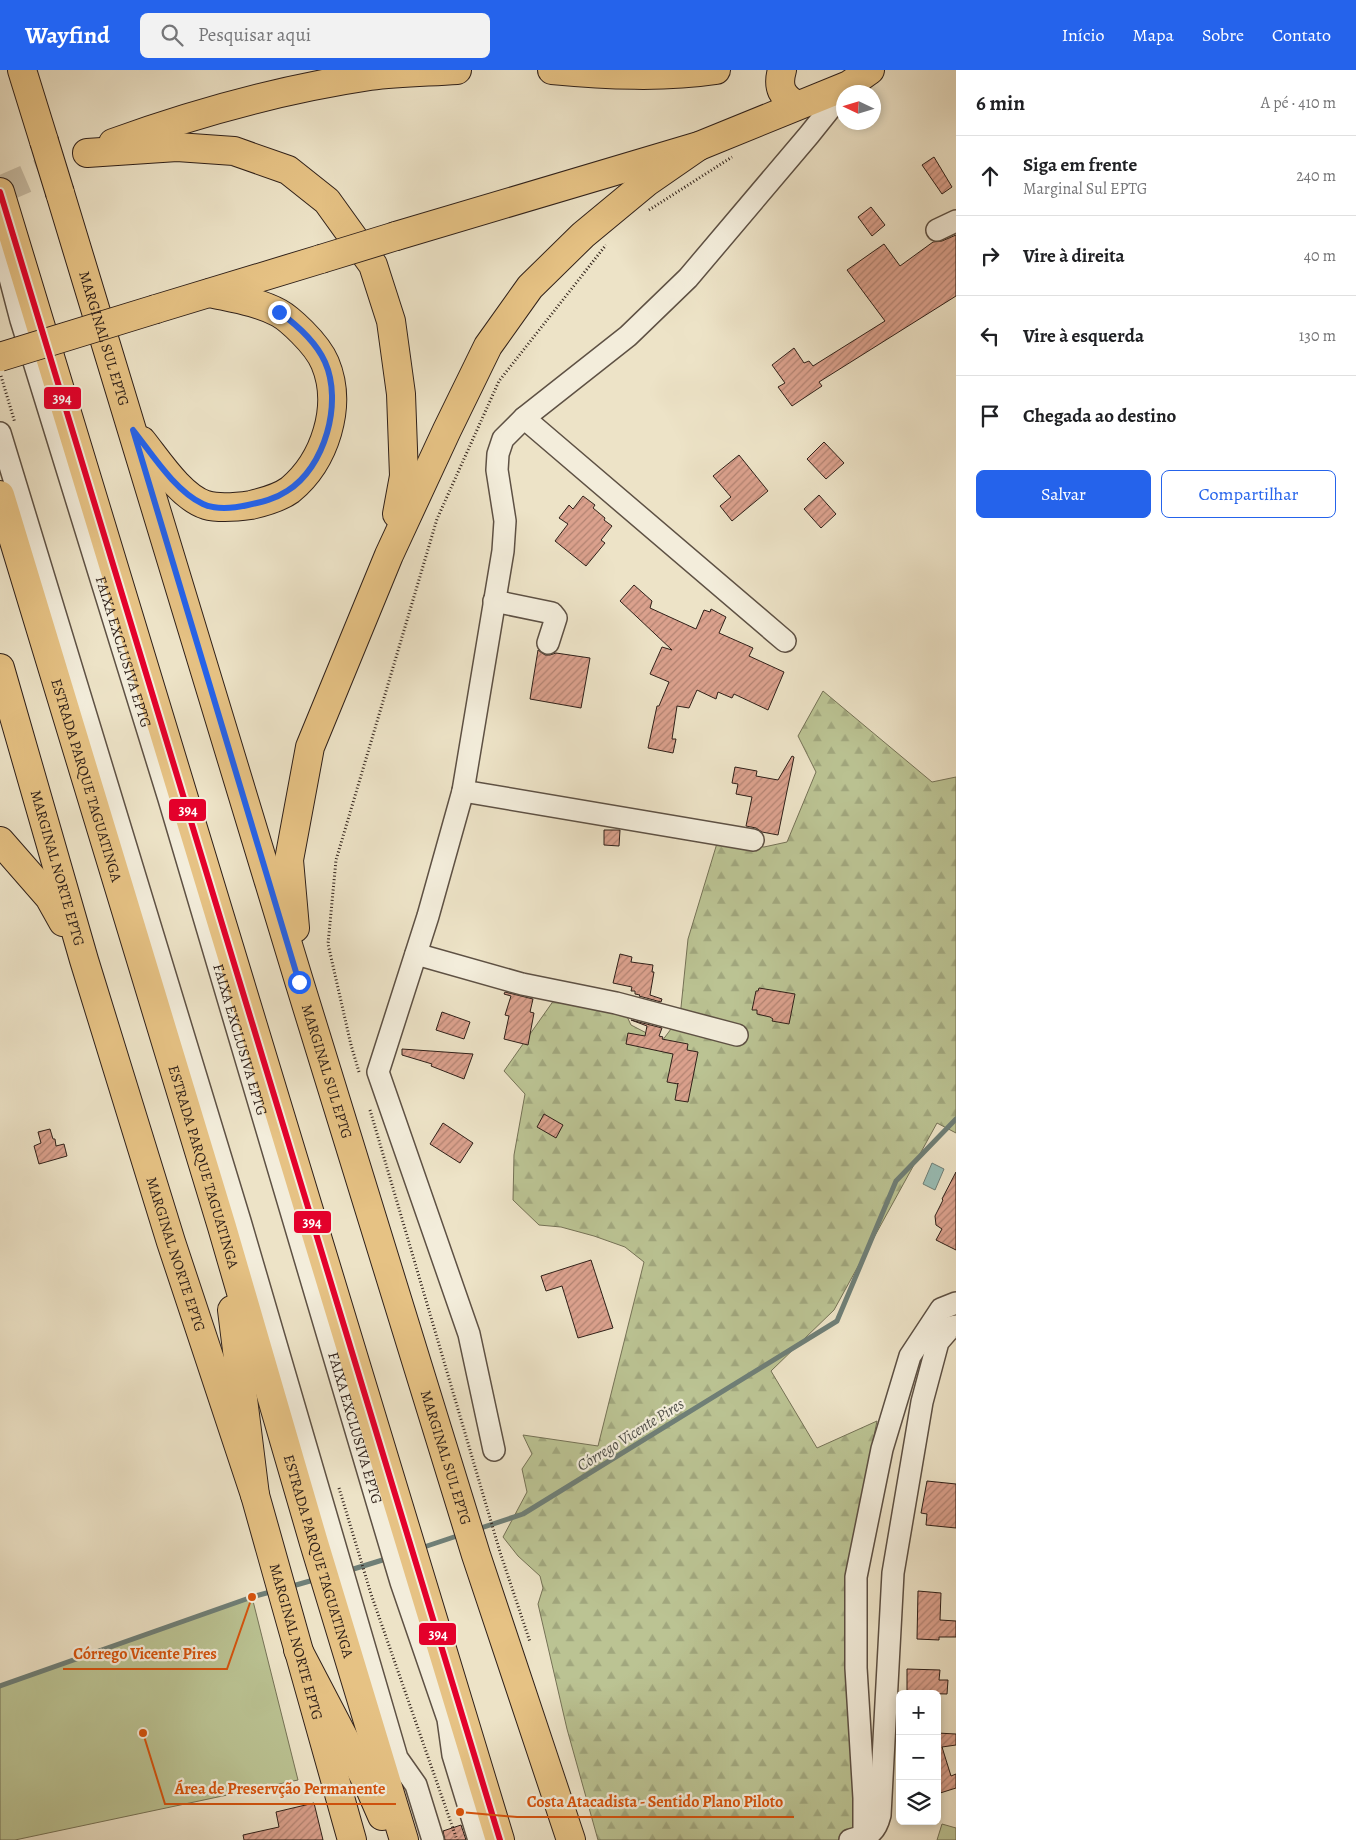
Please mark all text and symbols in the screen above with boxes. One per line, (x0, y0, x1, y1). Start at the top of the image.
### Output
search box (140, 13, 490, 58)
text: Wayfind (25, 19, 110, 51)
icon: search (158, 21, 186, 49)
text: Pesquisar aqui (198, 22, 311, 48)
text: Início (1062, 23, 1105, 47)
text: Mapa (1133, 23, 1174, 47)
text: Sobre (1202, 23, 1244, 47)
text: Contato (1272, 23, 1331, 47)
north arrow (836, 85, 881, 130)
text: 6 min (976, 89, 1025, 117)
text: A pé · 410 m (1261, 92, 1336, 114)
text: Siga em frente (1023, 152, 1137, 178)
icon: ahead (976, 162, 1004, 190)
text: 240 m (1296, 165, 1336, 187)
text: Marginal Sul EPTG (1023, 178, 1148, 200)
icon: right (976, 242, 1004, 270)
text: Vire à direita (1023, 243, 1125, 269)
text: 40 m (1304, 245, 1336, 267)
street label: MARGINAL SUL EPTG (74, 269, 134, 408)
route end (268, 301, 291, 324)
icon: left (976, 322, 1004, 350)
text: Vire à esquerda (1023, 323, 1144, 349)
text: 130 m (1299, 325, 1336, 347)
line badge: 394 (43, 386, 82, 410)
text: 394 (52, 389, 72, 408)
icon: arrive (976, 402, 1004, 430)
text: Chegada ao destino (1023, 403, 1176, 429)
button: Salvar (976, 470, 1151, 518)
button: Compartilhar (1161, 470, 1336, 518)
street label: FAIXA EXCLUSIVA EPTG (91, 574, 156, 730)
street label: ESTRADA PARQUE TAGUATINGA (46, 676, 127, 884)
street label: MARGINAL NORTE EPTG (26, 788, 89, 948)
line badge: 394 (168, 798, 207, 822)
text: 394 (178, 801, 198, 820)
street label: FAIXA EXCLUSIVA EPTG (208, 961, 272, 1118)
route start (288, 971, 311, 994)
street label: MARGINAL SUL EPTG (297, 1002, 357, 1141)
street label: ESTRADA PARQUE TAGUATINGA (163, 1063, 244, 1271)
street label: MARGINAL NORTE EPTG (141, 1174, 210, 1334)
line badge: 394 (293, 1210, 332, 1234)
text: 394 (302, 1213, 322, 1232)
street label: FAIXA EXCLUSIVA EPTG (323, 1350, 387, 1506)
street label: MARGINAL SUL EPTG (416, 1388, 476, 1527)
water label: Córrego Vicente Pires (573, 1393, 689, 1477)
street label: ESTRADA PARQUE TAGUATINGA (279, 1452, 358, 1661)
street label: MARGINAL NORTE EPTG (265, 1561, 328, 1722)
line badge: 394 (418, 1622, 457, 1646)
text: 394 (428, 1625, 448, 1644)
callout: Córrego Vicente Pires (63, 1638, 227, 1669)
text: Córrego Vicente Pires (73, 1643, 217, 1665)
map controls (896, 1690, 941, 1825)
button: + (896, 1690, 941, 1735)
button: − (896, 1735, 941, 1780)
callout: Área de Preservção Permanente (165, 1773, 396, 1804)
text: Área de Preservção Permanente (173, 1778, 386, 1800)
button: layers (896, 1780, 941, 1825)
callout: Costa Atacadista - Sentido Plano Piloto (517, 1786, 794, 1817)
text: Costa Atacadista - Sentido Plano Piloto (527, 1791, 783, 1813)

